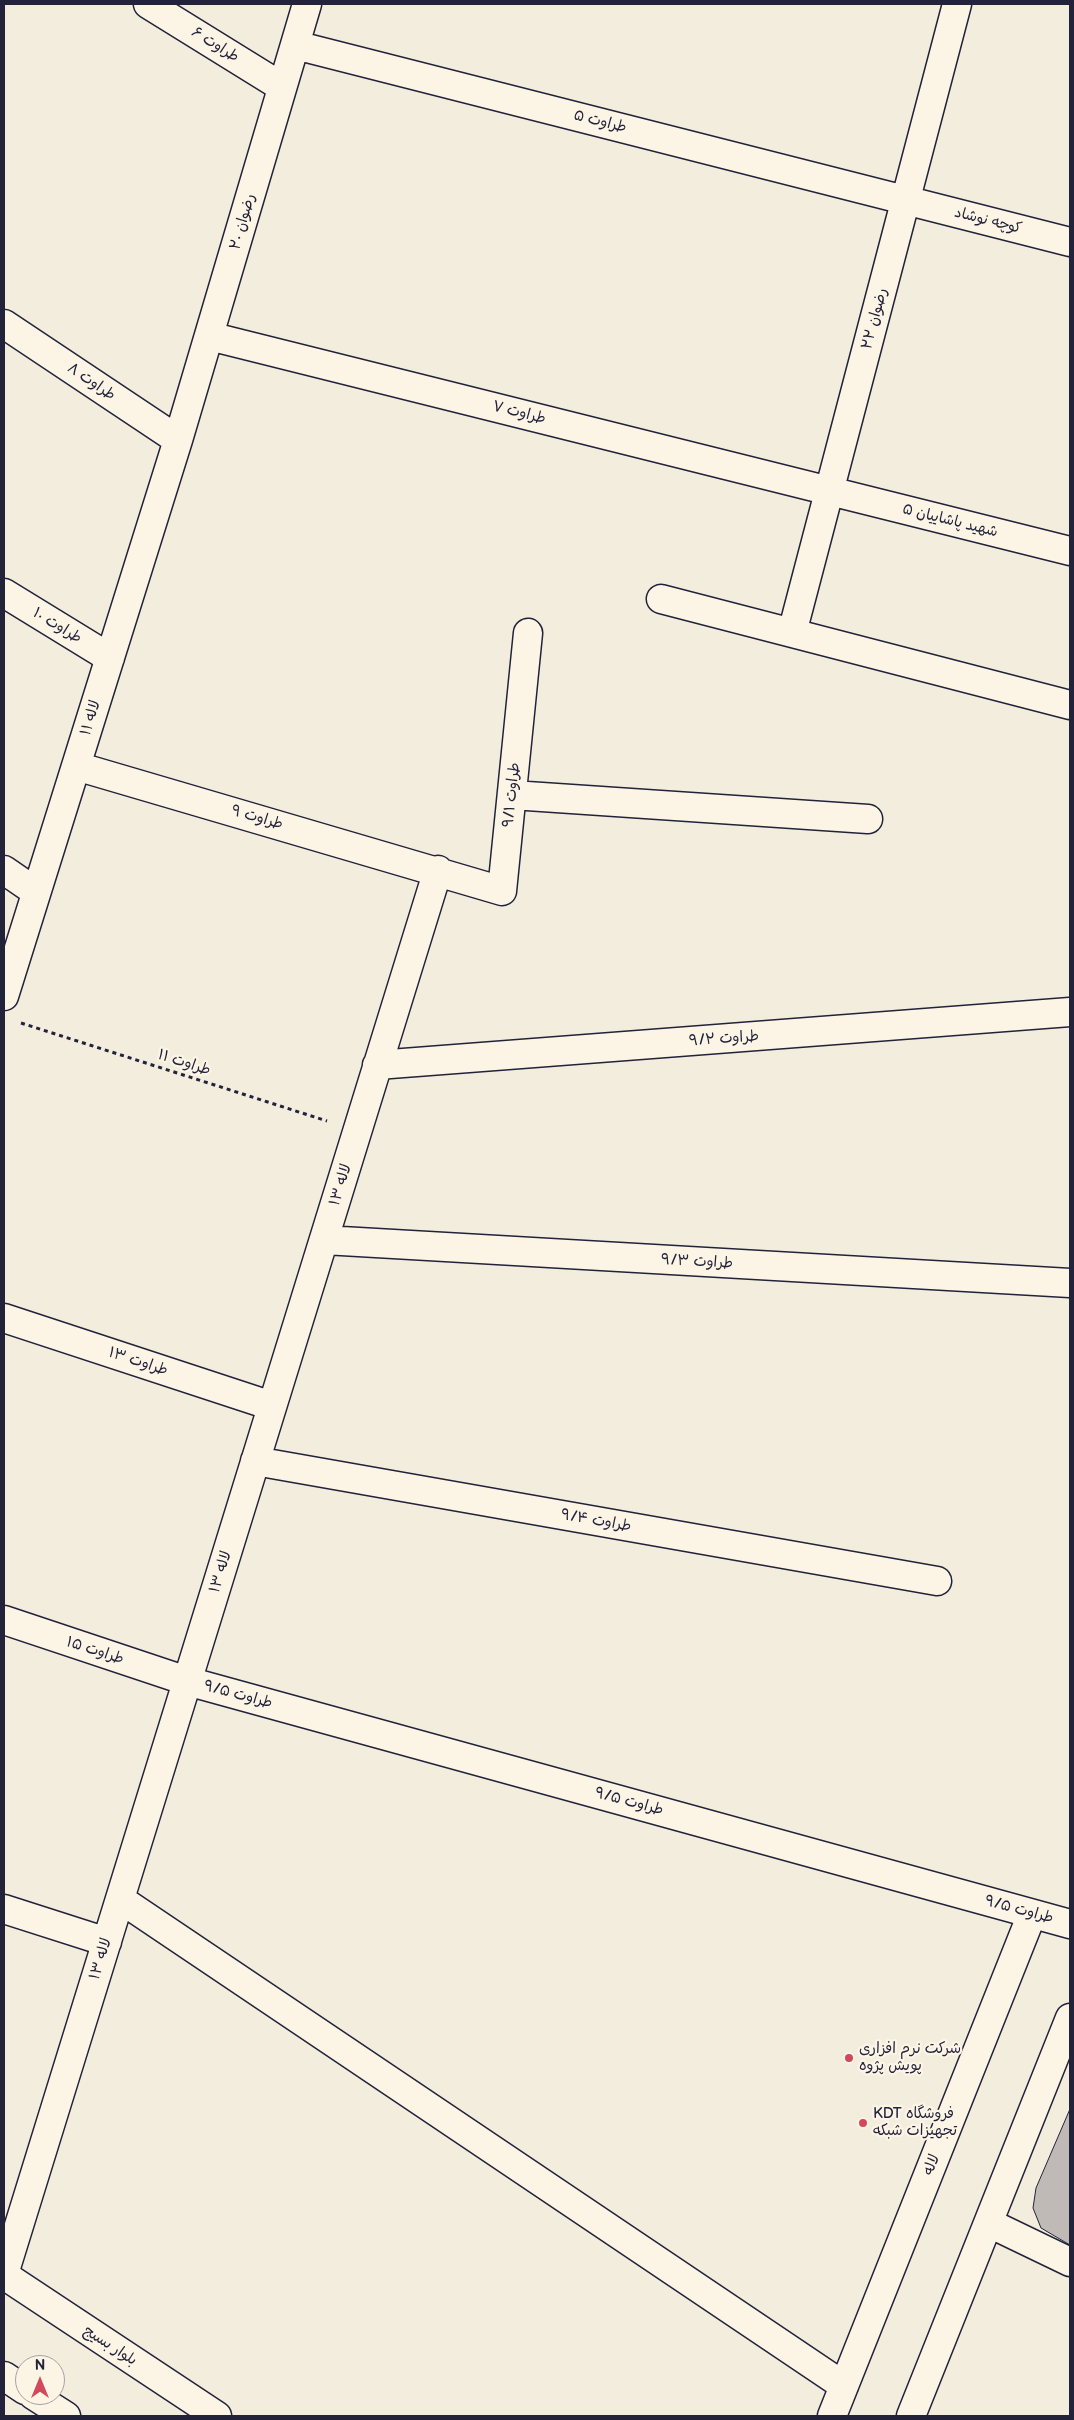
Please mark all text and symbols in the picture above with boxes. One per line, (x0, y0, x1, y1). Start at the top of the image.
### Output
street label: طراوت ۶ (188, 23, 242, 67)
street label: طراوت ۵ (572, 107, 628, 137)
street label: رضوان ۲۰ (226, 192, 260, 252)
street label: کوچه نوشاد (952, 204, 1024, 238)
street label: رضوان ۲۲ (858, 286, 892, 352)
street label: طراوت ۸ (64, 359, 118, 405)
street label: طراوت ۷ (491, 398, 547, 428)
street label: شهید پاشاییان ۵ (900, 500, 1000, 542)
street label: طراوت ۱۰ (29, 604, 85, 648)
street label: لاله ۱۱ (77, 698, 105, 738)
street label: طراوت ۹/۱ (500, 762, 524, 828)
street label: طراوت ۹ (229, 802, 285, 834)
street label: طراوت ۹/۲ (688, 1028, 760, 1050)
street label: طراوت ۱۱ (155, 1046, 213, 1080)
street label: لاله ۱۳ (326, 1162, 356, 1208)
street label: طراوت ۹/۳ (661, 1251, 733, 1273)
street label: طراوت ۱۳ (106, 1344, 170, 1380)
street label: طراوت ۹/۴ (559, 1506, 633, 1536)
street label: لاله ۱۳ (206, 1549, 236, 1595)
street label: طراوت ۱۵ (64, 1633, 126, 1669)
street label: طراوت ۹/۵ (202, 1677, 274, 1713)
street label: طراوت ۹/۵ (593, 1784, 665, 1820)
street label: طراوت ۹/۵ (983, 1892, 1055, 1928)
street label: لاله ۱۳ (86, 1936, 116, 1982)
place label: شرکت نرم افزاری پویش پژوه (859, 2040, 961, 2075)
marker: شرکت نرم افزاری پویش پژوه (843, 2052, 855, 2064)
place label: KDT فروشگاه تجهیزات شبکه (873, 2105, 957, 2140)
marker: KDT فروشگاه تجهیزات شبکه (857, 2117, 869, 2129)
street label: لاله (920, 2152, 944, 2178)
street label: بلوار بسیج (80, 2322, 140, 2370)
north arrow (15, 2355, 65, 2405)
text: N (35, 2357, 45, 2374)

